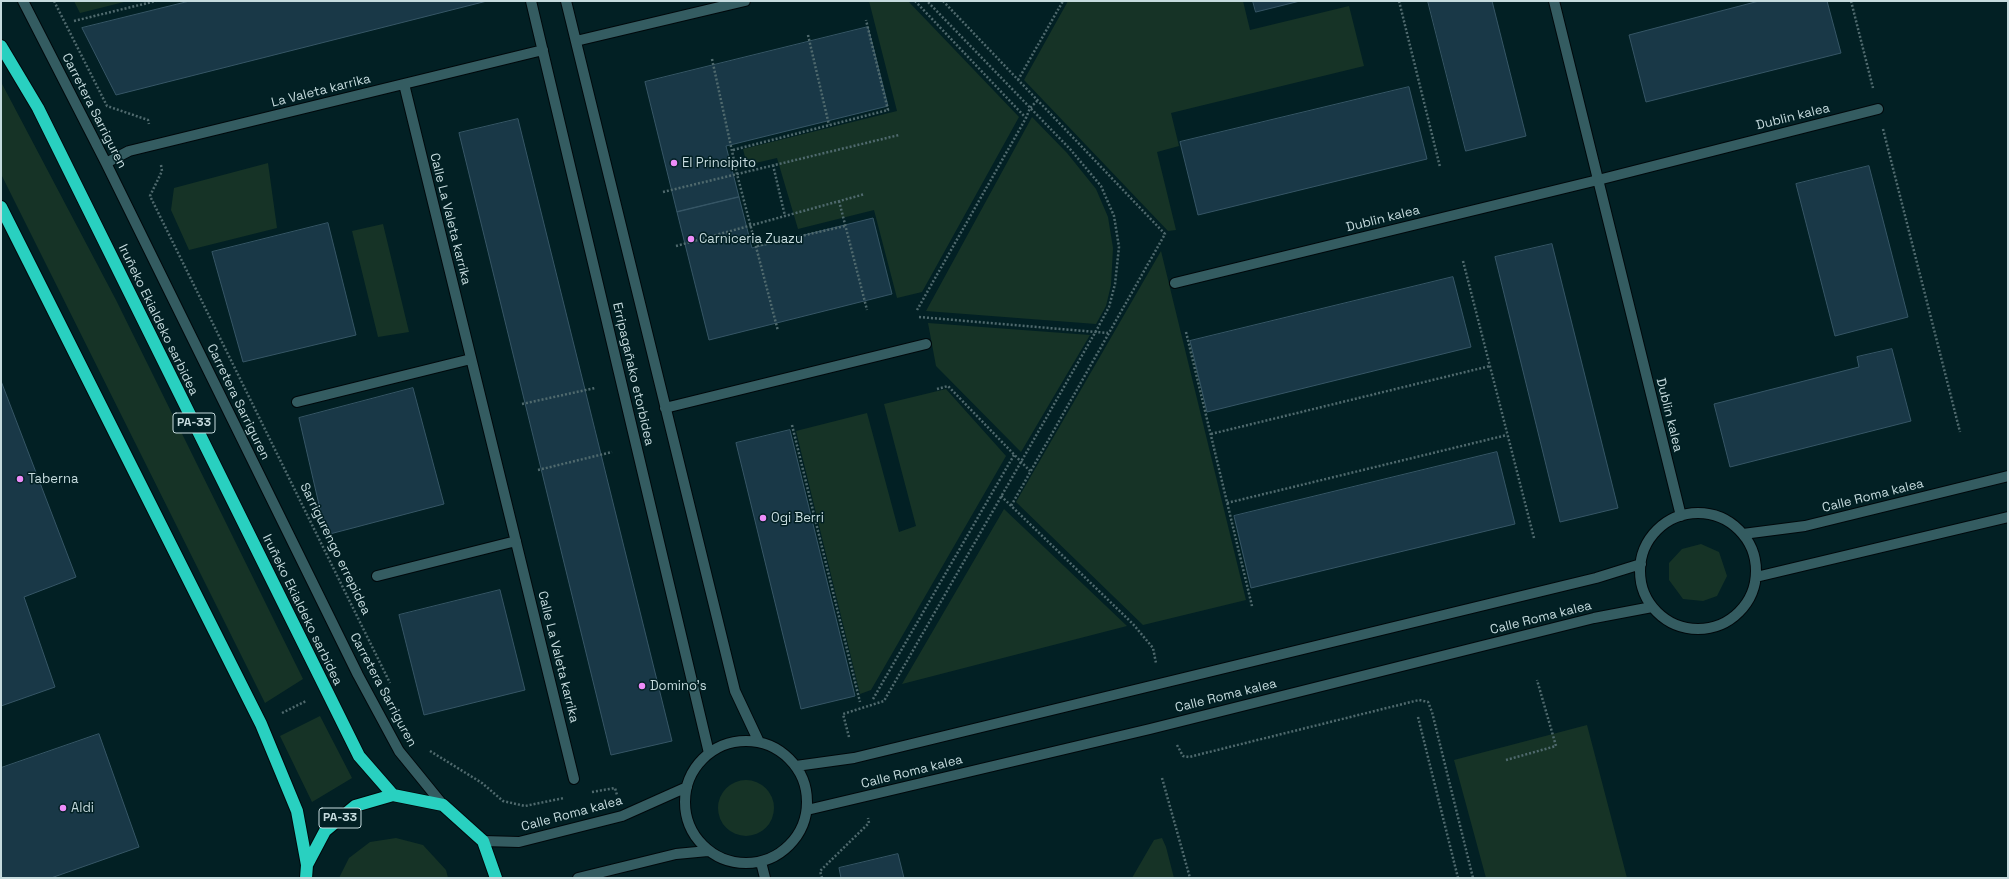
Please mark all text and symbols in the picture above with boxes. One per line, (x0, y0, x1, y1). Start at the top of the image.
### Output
street label: Carretera Sarriguren (58, 51, 130, 171)
street label: La Valeta karrika (270, 71, 372, 111)
street label: Dublin kalea (1755, 100, 1831, 134)
street label: Calle La Valeta karrika (426, 152, 474, 286)
place label: El Principito (682, 155, 756, 171)
marker: El Principito (669, 158, 679, 168)
street label: Dublin kalea (1345, 202, 1421, 236)
place label: Carniceria Zuazu (699, 231, 803, 247)
marker: Carniceria Zuazu (686, 234, 696, 244)
street label: Iruñeko Ekialdeko sarbidea (115, 242, 201, 398)
street label: Erripagañako etorbidea (609, 301, 657, 447)
street label: Carretera Sarriguren (203, 342, 273, 462)
street label: Dublin kalea (1652, 377, 1686, 453)
road number: PA-33 (173, 413, 215, 433)
place label: Taberna (28, 471, 78, 487)
marker: Taberna (15, 474, 25, 484)
street label: Calle Roma kalea (1821, 476, 1925, 516)
street label: Sarrigurengo errepidea (296, 480, 374, 618)
place label: Ogi Berri (771, 510, 824, 526)
marker: Ogi Berri (758, 513, 768, 523)
street label: Iruñeko Ekialdeko sarbidea (259, 532, 345, 688)
street label: Calle La Valeta karrika (534, 590, 582, 724)
street label: Calle Roma kalea (1489, 598, 1593, 638)
street label: Carretera Sarriguren (346, 630, 420, 750)
street label: Calle Roma kalea (1174, 676, 1278, 716)
place label: Domino's (650, 678, 707, 694)
marker: Domino's (637, 681, 647, 691)
street label: Calle Roma kalea (860, 752, 964, 792)
street label: Calle Roma kalea (520, 793, 624, 835)
place label: Aldi (71, 800, 94, 816)
marker: Aldi (58, 803, 68, 813)
road number: PA-33 (319, 808, 361, 828)

